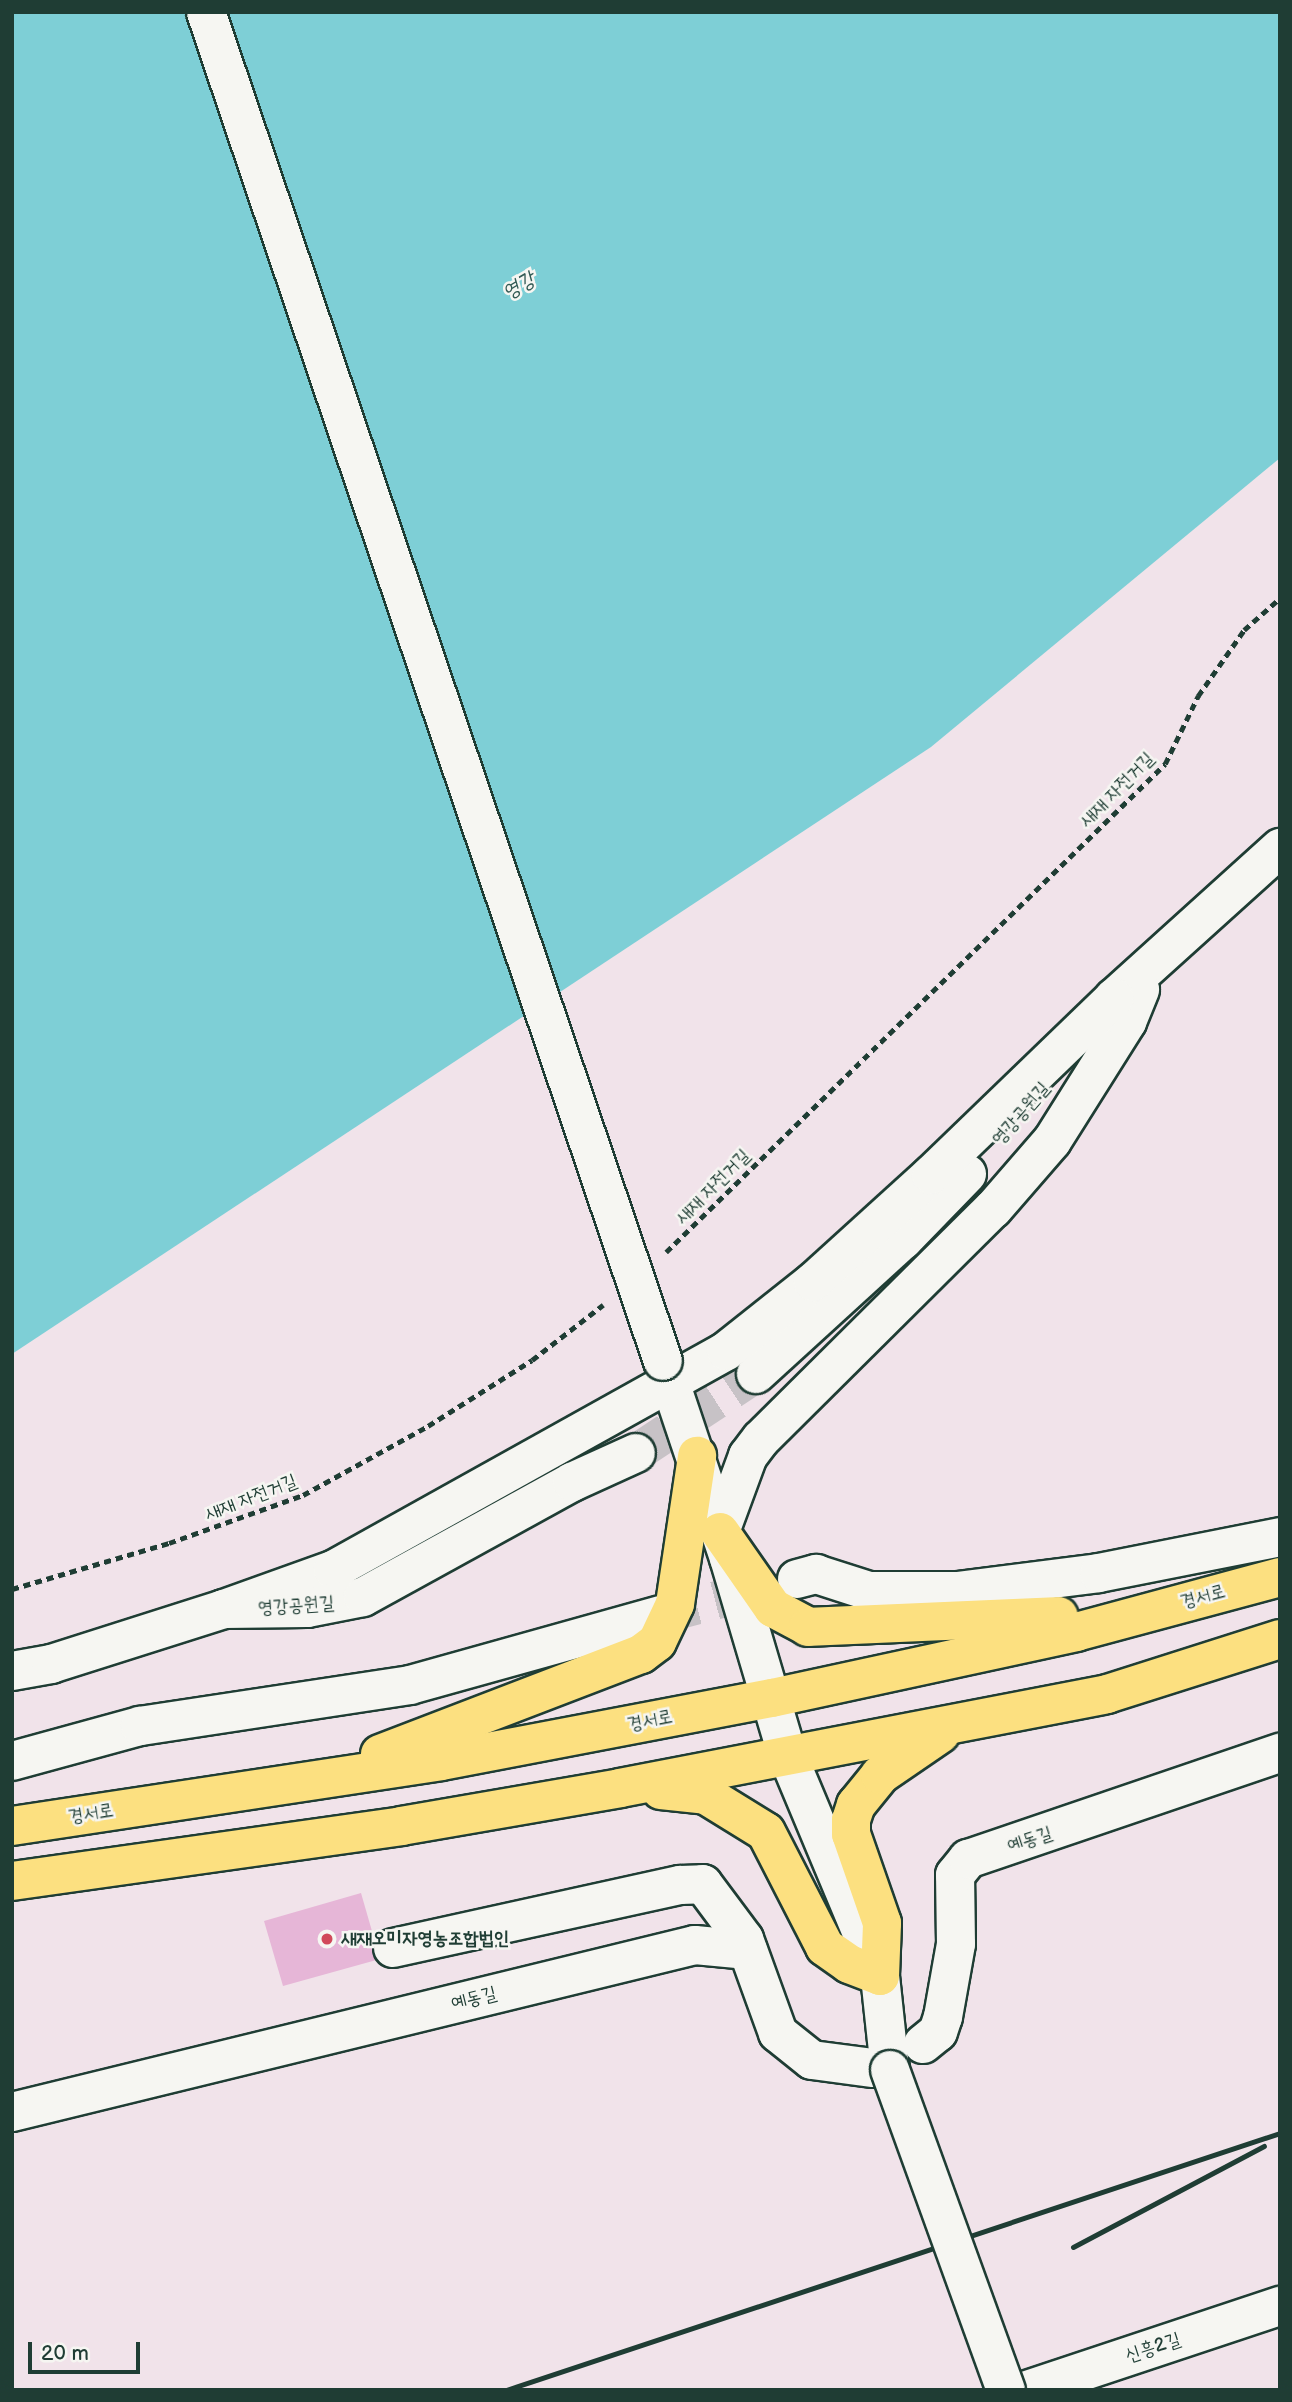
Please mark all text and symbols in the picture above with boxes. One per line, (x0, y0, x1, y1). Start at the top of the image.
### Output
water label: 영강 (498, 267, 540, 305)
street label: 새재 자전거길 (1075, 748, 1159, 832)
street label: 영강공원길 (987, 1078, 1055, 1150)
street label: 새재 자전거길 (671, 1145, 755, 1229)
street label: 새재 자전거길 (202, 1470, 300, 1526)
street label: 경서로 (1178, 1580, 1228, 1614)
street label: 영강공원길 (257, 1592, 335, 1620)
street label: 경서로 (625, 1705, 675, 1737)
street label: 경서로 (67, 1799, 115, 1829)
street label: 예동길 (1005, 1822, 1055, 1858)
place label: 새재오미자영농조합법인 (341, 1928, 509, 1950)
marker: 새재오미자영농조합법인 (319, 1931, 335, 1947)
street label: 예동길 (449, 1982, 499, 2016)
scale bar (32, 2328, 144, 2372)
street label: 신흥2길 (1122, 2328, 1184, 2368)
text: 20 m (41, 2341, 89, 2366)

